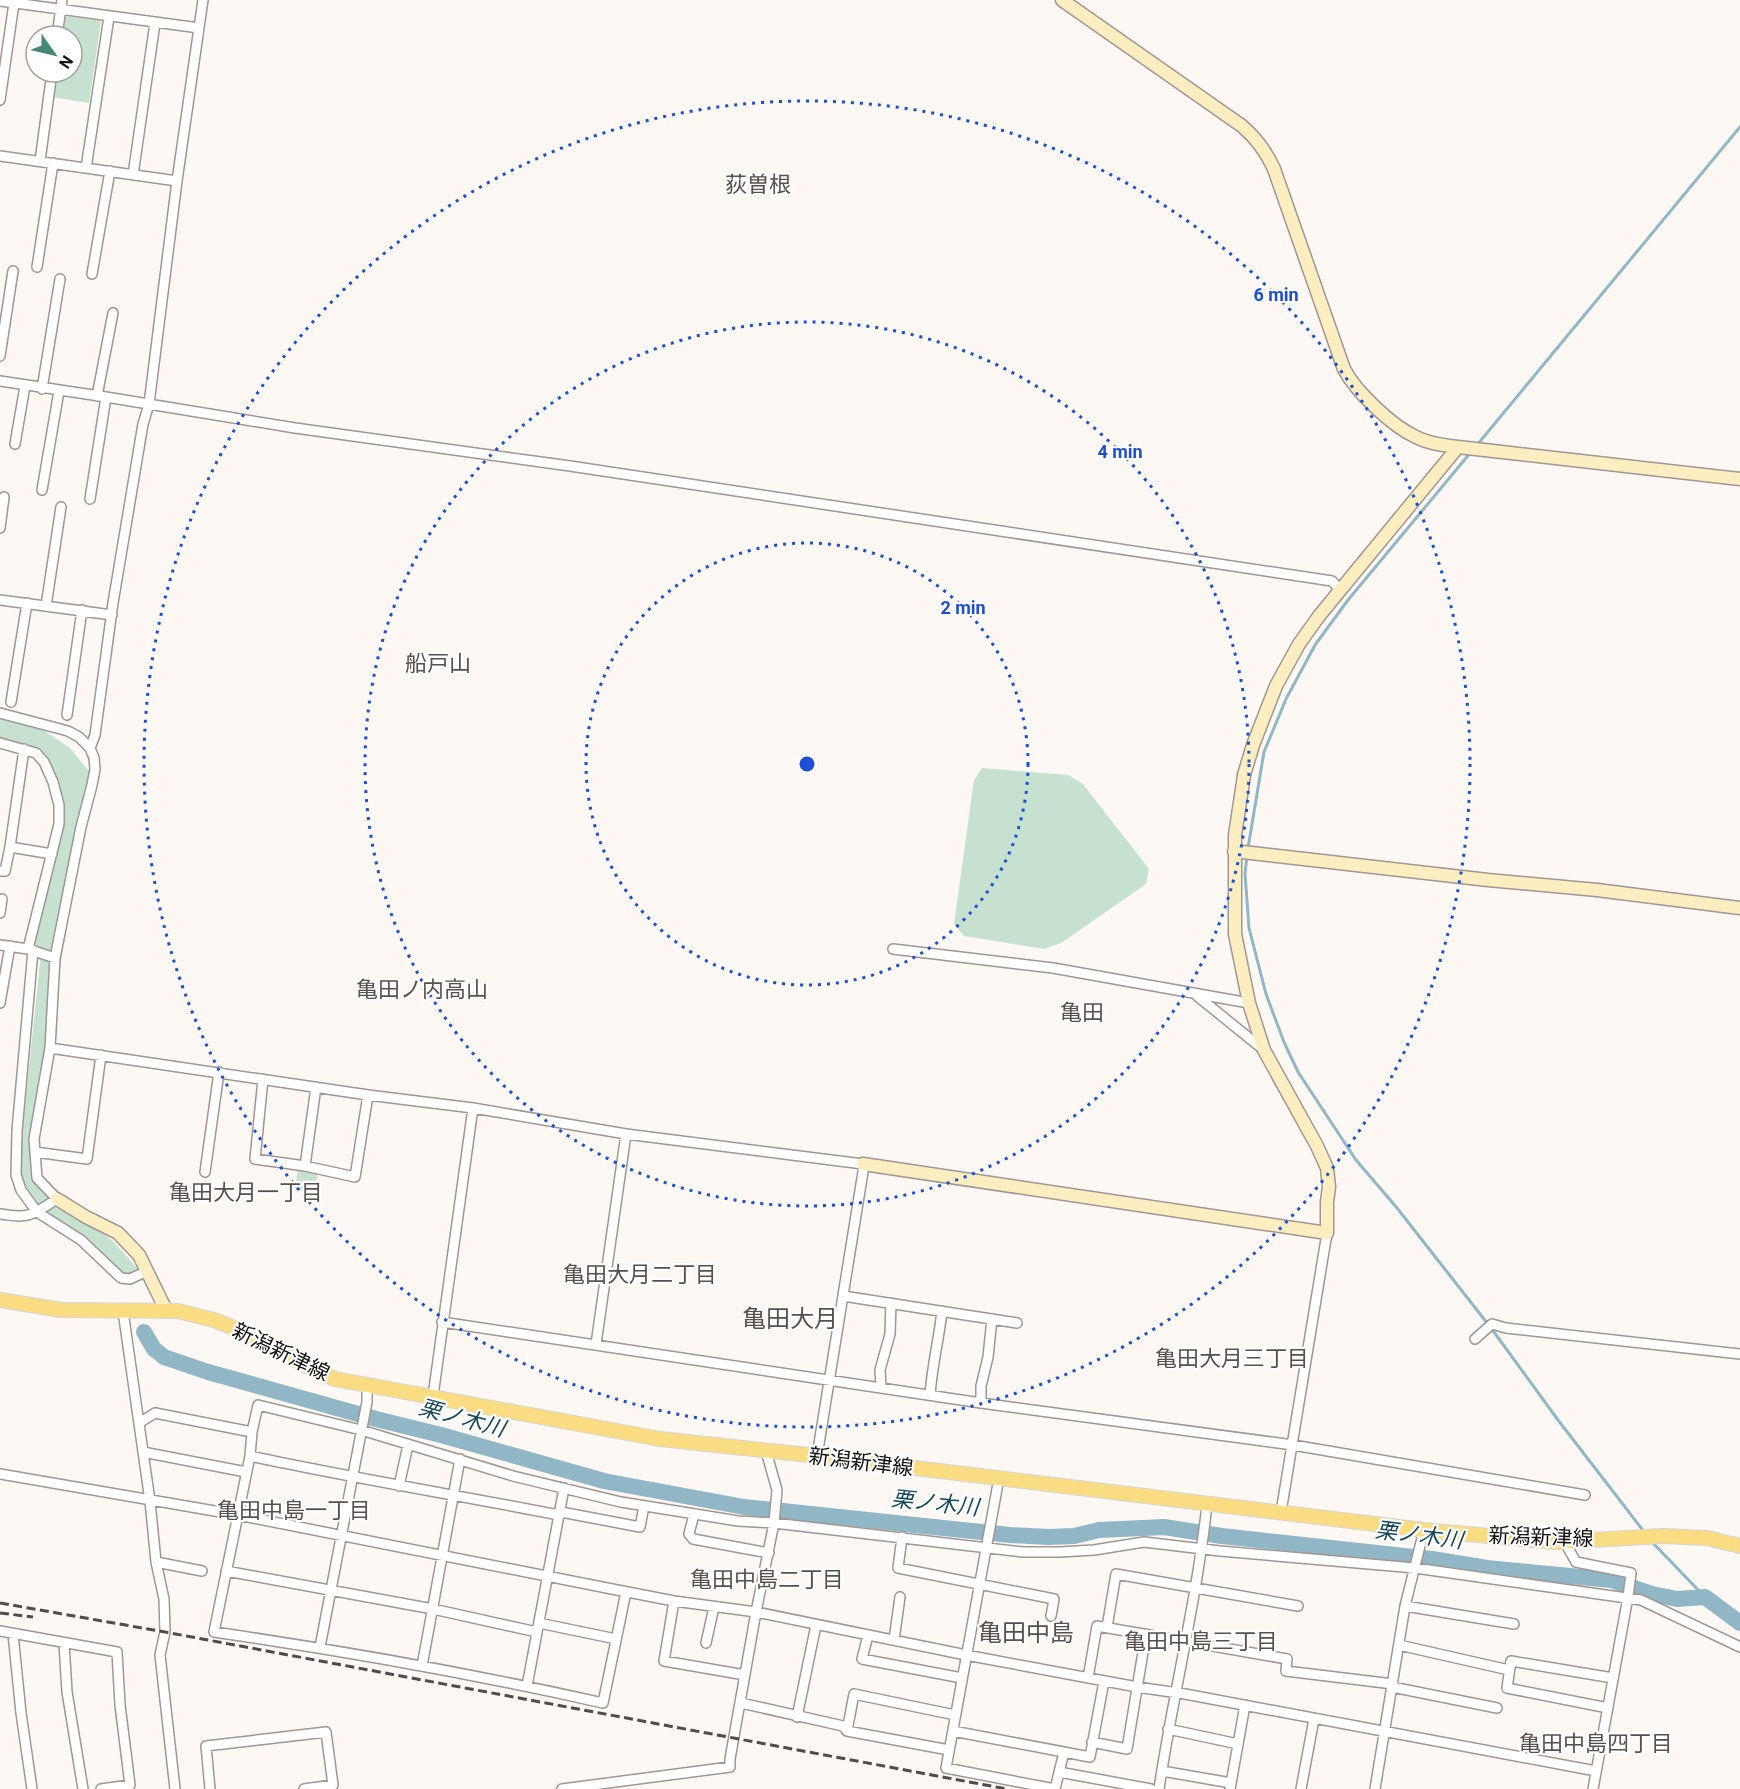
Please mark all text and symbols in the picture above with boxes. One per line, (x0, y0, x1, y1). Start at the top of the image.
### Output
north arrow (24, 24, 84, 84)
text: N (55, 52, 77, 72)
district label: 荻曽根 (725, 172, 791, 197)
text: 6 min (1253, 284, 1299, 305)
text: 4 min (1097, 441, 1143, 462)
text: 2 min (940, 597, 986, 618)
district label: 船戸山 (405, 651, 471, 676)
centre of rings (797, 754, 817, 774)
district label: 亀田ノ内高山 (356, 977, 488, 1002)
district label: 亀田 (1060, 1000, 1104, 1025)
district label: 亀田大月一丁目 (169, 1180, 323, 1205)
district label: 亀田大月二丁目 (563, 1262, 717, 1287)
district label: 亀田大月 (742, 1305, 838, 1333)
street label: 新潟新津線 (229, 1318, 333, 1386)
district label: 亀田大月三丁目 (1155, 1346, 1309, 1371)
water label: 栗ノ木川 (416, 1395, 510, 1442)
street label: 新潟新津線 (807, 1444, 915, 1480)
water label: 栗ノ木川 (890, 1486, 982, 1520)
district label: 亀田中島一丁目 (217, 1498, 371, 1523)
water label: 栗ノ木川 (1374, 1517, 1466, 1553)
street label: 新潟新津線 (1488, 1523, 1594, 1551)
district label: 亀田中島二丁目 (690, 1567, 844, 1592)
district label: 亀田中島 (978, 1619, 1074, 1647)
district label: 亀田中島三丁目 (1124, 1629, 1278, 1654)
district label: 亀田中島四丁目 (1519, 1731, 1673, 1756)

